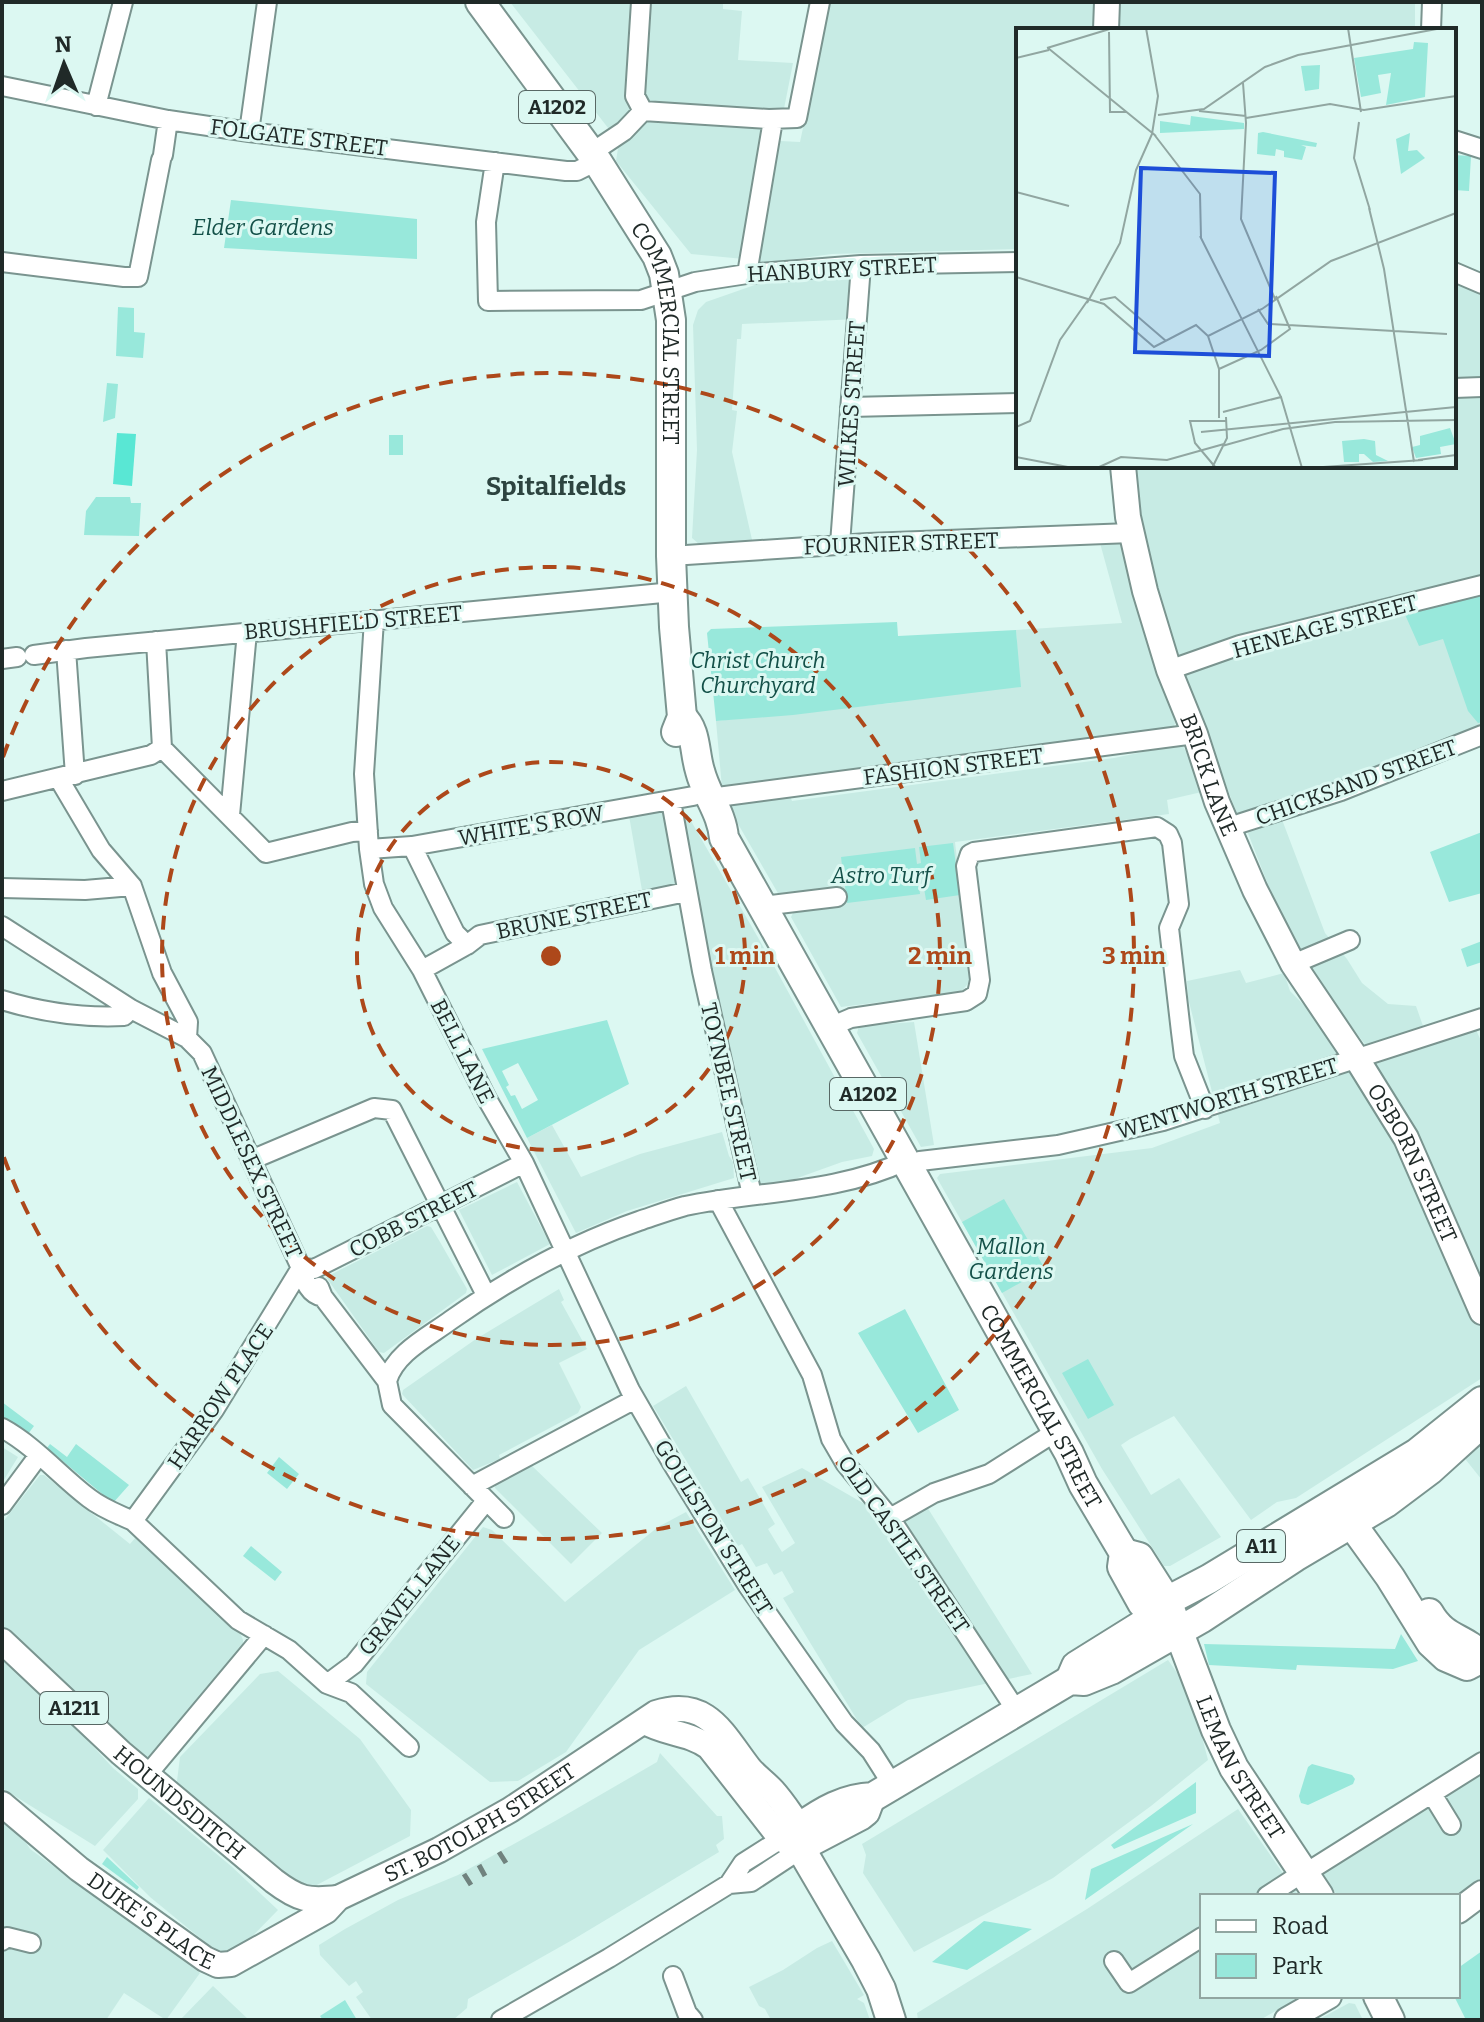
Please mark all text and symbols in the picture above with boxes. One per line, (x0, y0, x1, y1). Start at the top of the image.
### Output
north arrow (24, 24, 104, 104)
inset map (1016, 28, 1456, 468)
text: N (54, 31, 72, 58)
road number: A1202 (519, 91, 595, 123)
street label: FOLGATE STREET (209, 113, 389, 162)
park label: Elder Gardens (192, 214, 334, 241)
street label: COMMERCIAL STREET (625, 217, 684, 445)
street label: HANBURY STREET (746, 251, 938, 288)
street label: WILKES STREET (832, 320, 871, 488)
district label: Spitalfields (486, 471, 626, 502)
street label: FOURNIER STREET (803, 527, 999, 560)
street label: HENEAGE STREET (1230, 589, 1420, 664)
street label: BRUSHFIELD STREET (243, 600, 463, 645)
park label: Christ Church Churchyard (691, 647, 825, 699)
street label: BRICK LANE (1174, 710, 1243, 840)
street label: CHICKSAND STREET (1252, 733, 1461, 831)
street label: FASHION STREET (862, 742, 1045, 791)
street label: WHITE'S ROW (456, 799, 607, 852)
park label: Astro Turf (830, 862, 934, 889)
street label: BRUNE STREET (494, 886, 654, 945)
centre of rings (537, 942, 565, 970)
text: 1 min (715, 942, 776, 970)
text: 2 min (908, 942, 972, 970)
text: 3 min (1102, 942, 1167, 970)
street label: BELL LANE (425, 994, 500, 1108)
street label: TOYNBEE STREET (695, 1000, 762, 1184)
street label: WENTWORTH STREET (1113, 1052, 1341, 1145)
street label: MIDDLESEX STREET (195, 1062, 308, 1263)
road number: A1202 (830, 1078, 906, 1110)
street label: OSBORN STREET (1361, 1078, 1463, 1247)
street label: COBB STREET (344, 1175, 482, 1263)
park label: Mallon Gardens (969, 1233, 1053, 1285)
street label: COMMERCIAL STREET (974, 1299, 1107, 1513)
street label: HARROW PLACE (162, 1318, 279, 1474)
street label: GOULSTON STREET (649, 1435, 779, 1620)
street label: OLD CASTLE STREET (832, 1450, 975, 1638)
street label: GRAVEL LANE (353, 1530, 466, 1661)
road number: A11 (1237, 1530, 1285, 1562)
road number: A1211 (40, 1692, 108, 1724)
street label: LEMAN STREET (1190, 1692, 1290, 1845)
street label: HOUNDSDITCH (108, 1740, 251, 1865)
street label: ST. BOTOLPH STREET (380, 1757, 581, 1888)
street label: DUKE'S PLACE (82, 1867, 219, 1976)
legend (1200, 1894, 1460, 1998)
text: Road (1272, 1912, 1328, 1940)
text: Park (1272, 1952, 1323, 1980)

